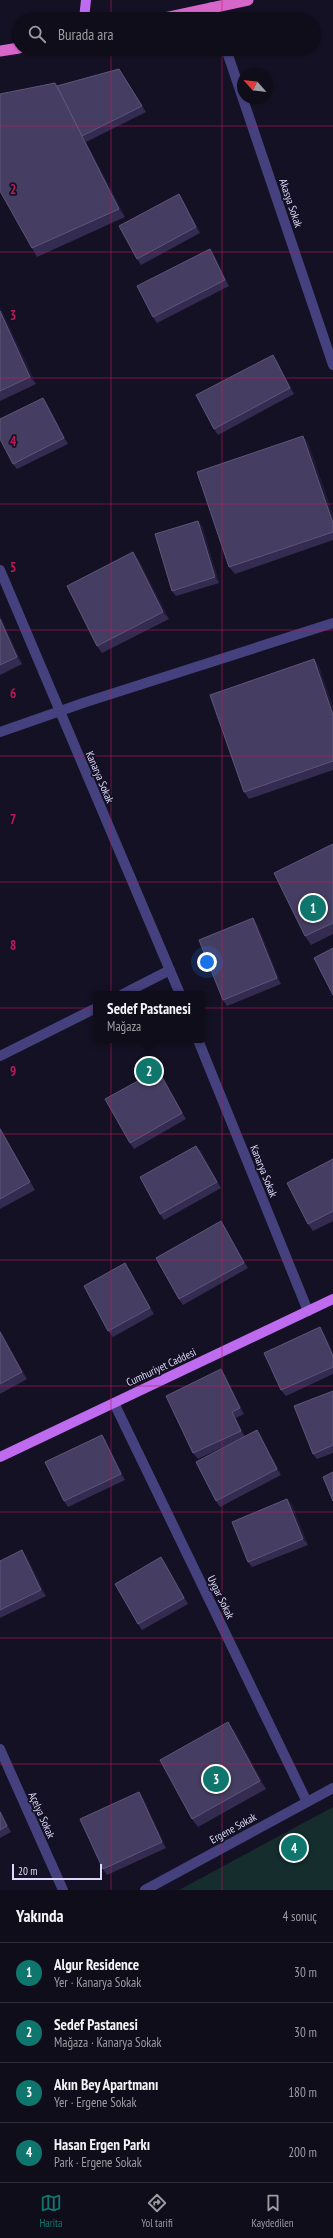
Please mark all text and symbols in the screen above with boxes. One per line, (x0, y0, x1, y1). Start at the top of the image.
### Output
search box (12, 12, 321, 56)
icon: search (26, 23, 48, 45)
text: Burada ara (58, 25, 113, 44)
north arrow (237, 68, 273, 104)
street label: Akasya Sokak (276, 177, 306, 230)
text: 2 (10, 181, 16, 198)
text: 3 (10, 307, 16, 324)
text: 4 (10, 433, 17, 450)
text: 5 (10, 559, 16, 576)
text: 6 (10, 685, 16, 702)
street label: Kanarya Sokak (83, 749, 117, 806)
text: 7 (10, 811, 16, 828)
pin: 1 (300, 893, 326, 923)
text: 8 (10, 937, 16, 954)
your location (197, 952, 217, 972)
popup (93, 991, 205, 1043)
text: Sedef Pastanesi (107, 999, 191, 1018)
text: Mağaza (107, 1018, 141, 1035)
pin: 2 (136, 1056, 162, 1086)
text: 9 (10, 1063, 16, 1080)
street label: Kanarya Sokak (247, 1143, 281, 1200)
street label: Cumhuriyet Caddesi (124, 1345, 198, 1389)
street label: Uygar Sokak (204, 1573, 238, 1622)
pin: 3 (203, 1764, 229, 1794)
street label: Açelya Sokak (26, 1790, 59, 1841)
street label: Ergene Sokak (207, 1809, 259, 1847)
pin: 4 (281, 1833, 307, 1863)
scale bar (12, 1862, 102, 1881)
text: 20 m (18, 1864, 37, 1878)
text: Yakında (16, 1905, 63, 1927)
text: 4 sonuç (282, 1908, 317, 1925)
text: Algur Residence (54, 1955, 139, 1974)
text: 1 (26, 1964, 32, 1981)
text: 30 m (294, 1964, 317, 1981)
text: Yer · Kanarya Sokak (54, 1974, 141, 1991)
text: Sedef Pastanesi (54, 2015, 138, 2034)
text: 2 (26, 2024, 32, 2041)
text: 30 m (294, 2024, 317, 2041)
text: Mağaza · Kanarya Sokak (54, 2034, 162, 2051)
text: Akın Bey Apartmanı (54, 2075, 158, 2094)
text: 3 (26, 2084, 32, 2101)
text: 180 m (288, 2084, 317, 2101)
text: Yer · Ergene Sokak (54, 2094, 137, 2111)
text: Hasan Ergen Parkı (54, 2135, 150, 2154)
text: 4 (26, 2144, 32, 2161)
text: 200 m (288, 2144, 317, 2161)
text: Park · Ergene Sokak (54, 2154, 142, 2171)
tab: Harita (39, 2192, 63, 2230)
tab: Yol tarifi (141, 2192, 173, 2230)
tab: Kaydedilen (252, 2192, 294, 2230)

